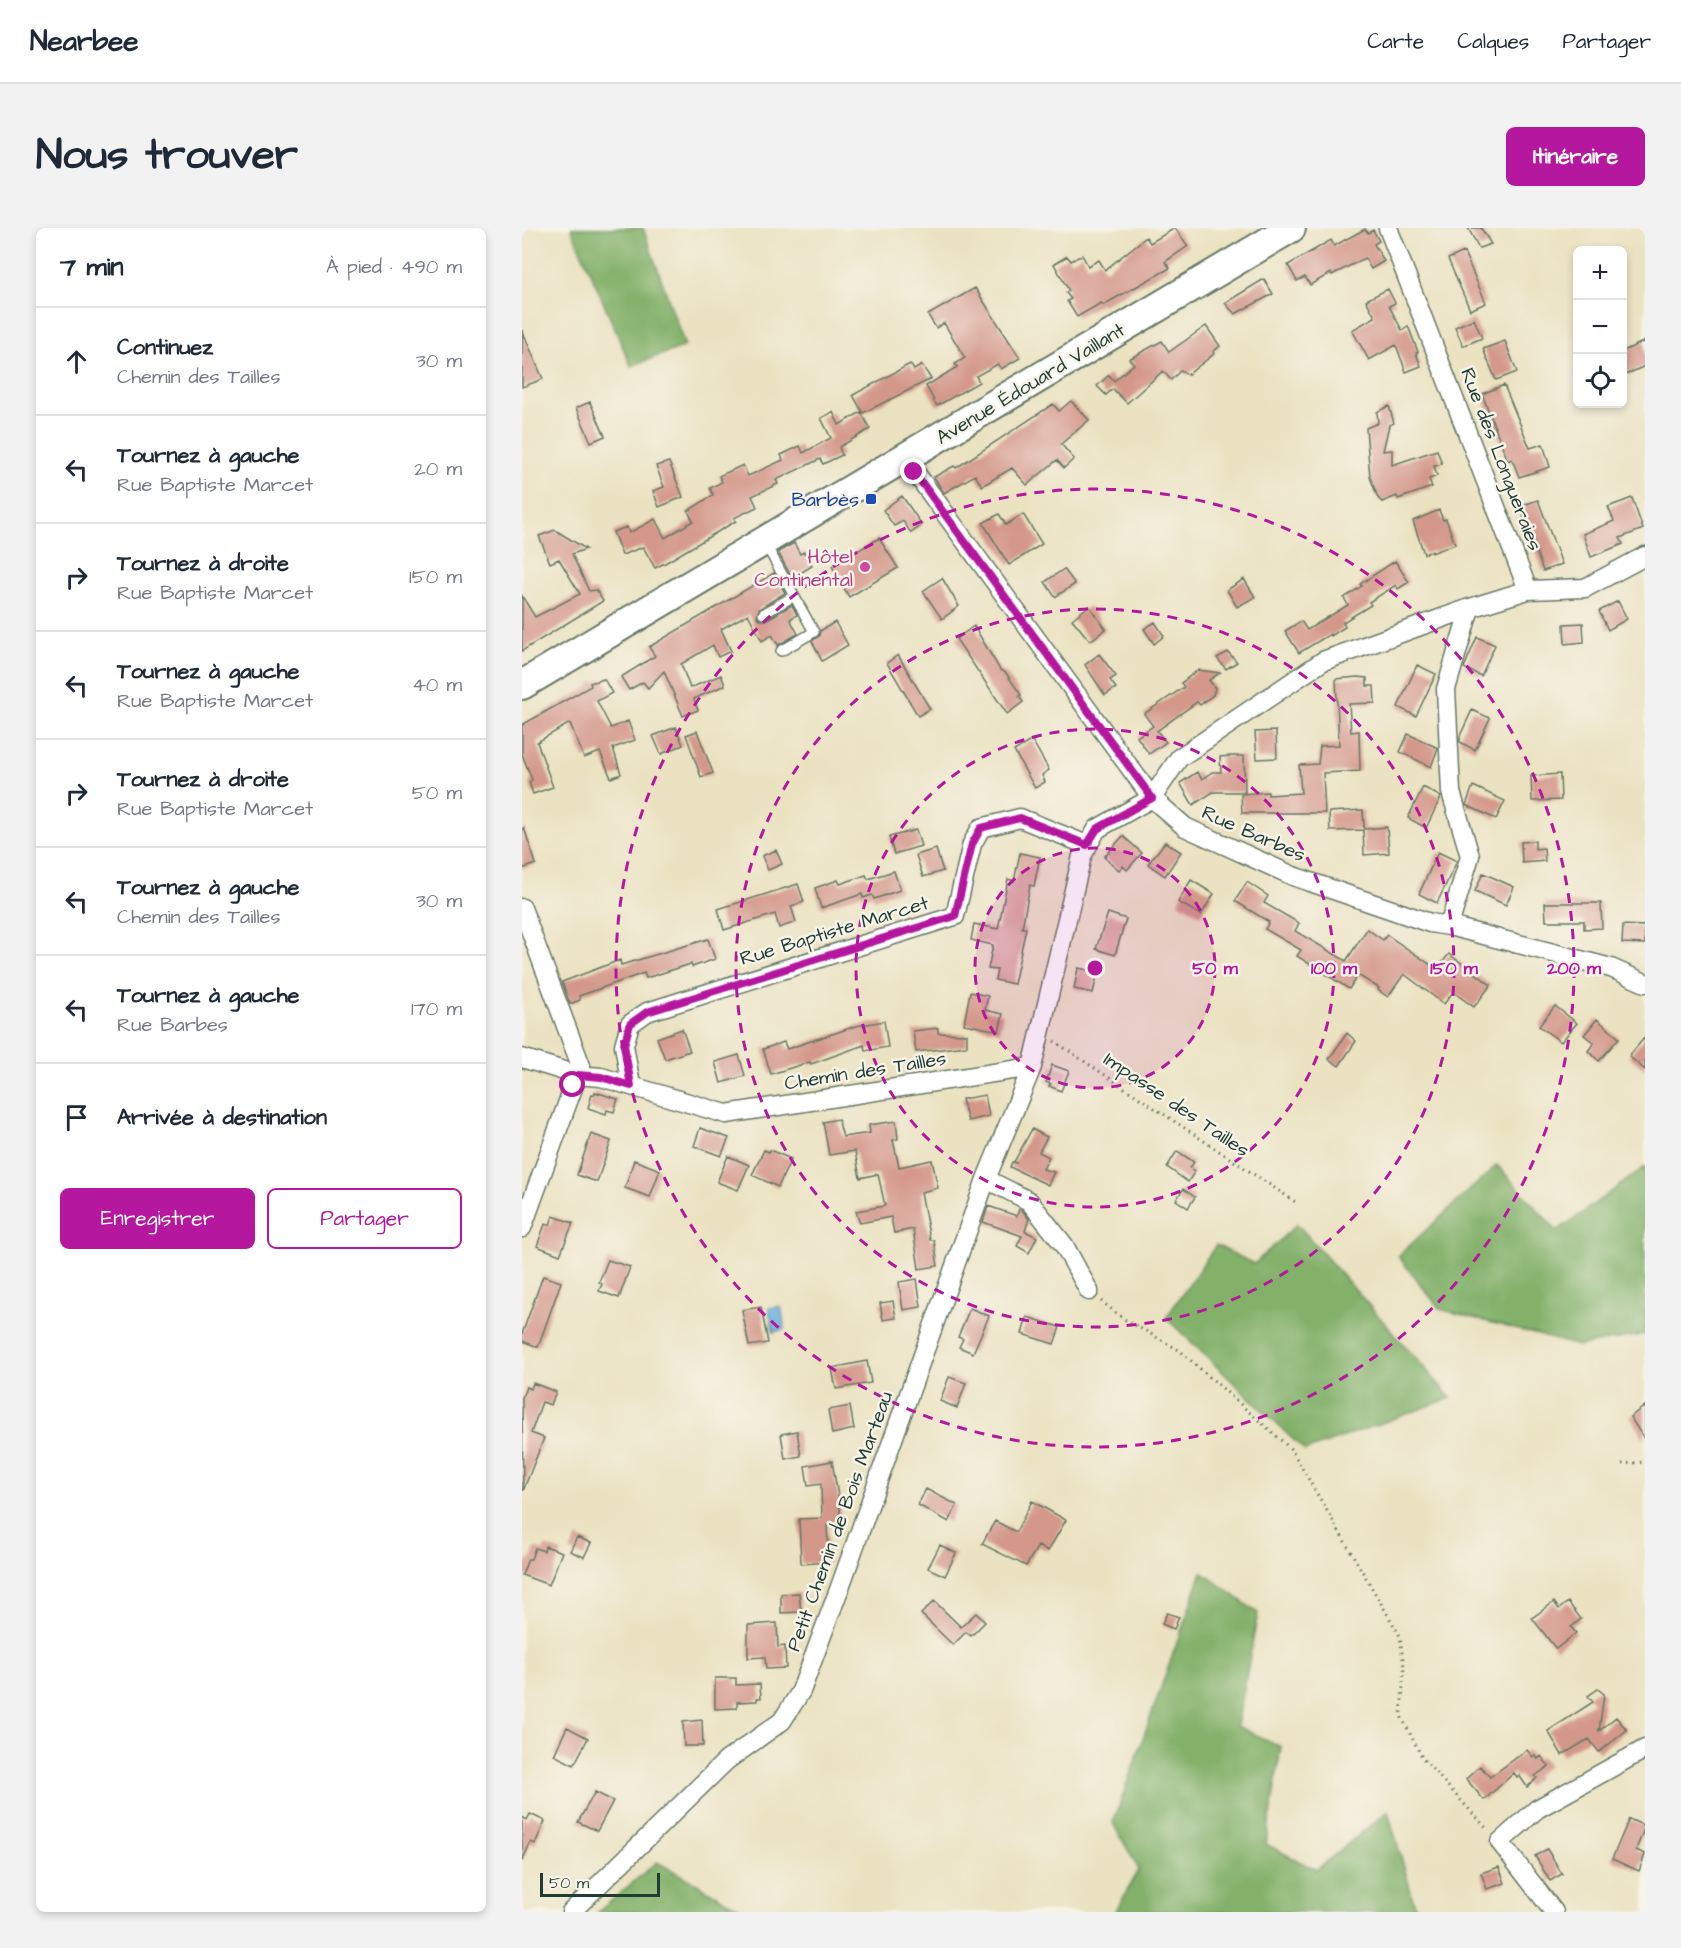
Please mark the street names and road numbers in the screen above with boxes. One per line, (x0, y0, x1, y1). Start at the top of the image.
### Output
street label: Avenue Édouard Vaillant (931, 316, 1130, 452)
street label: Rue des Longueraies (1452, 364, 1549, 555)
street label: Rue Barbes (1197, 799, 1310, 869)
street label: Rue Baptiste Marcet (736, 889, 932, 973)
street label: Chemin des Tailles (782, 1044, 948, 1098)
street label: Impasse des Tailles (1098, 1045, 1255, 1164)
street label: Petit Chemin de Bois Marteau (780, 1387, 900, 1655)

